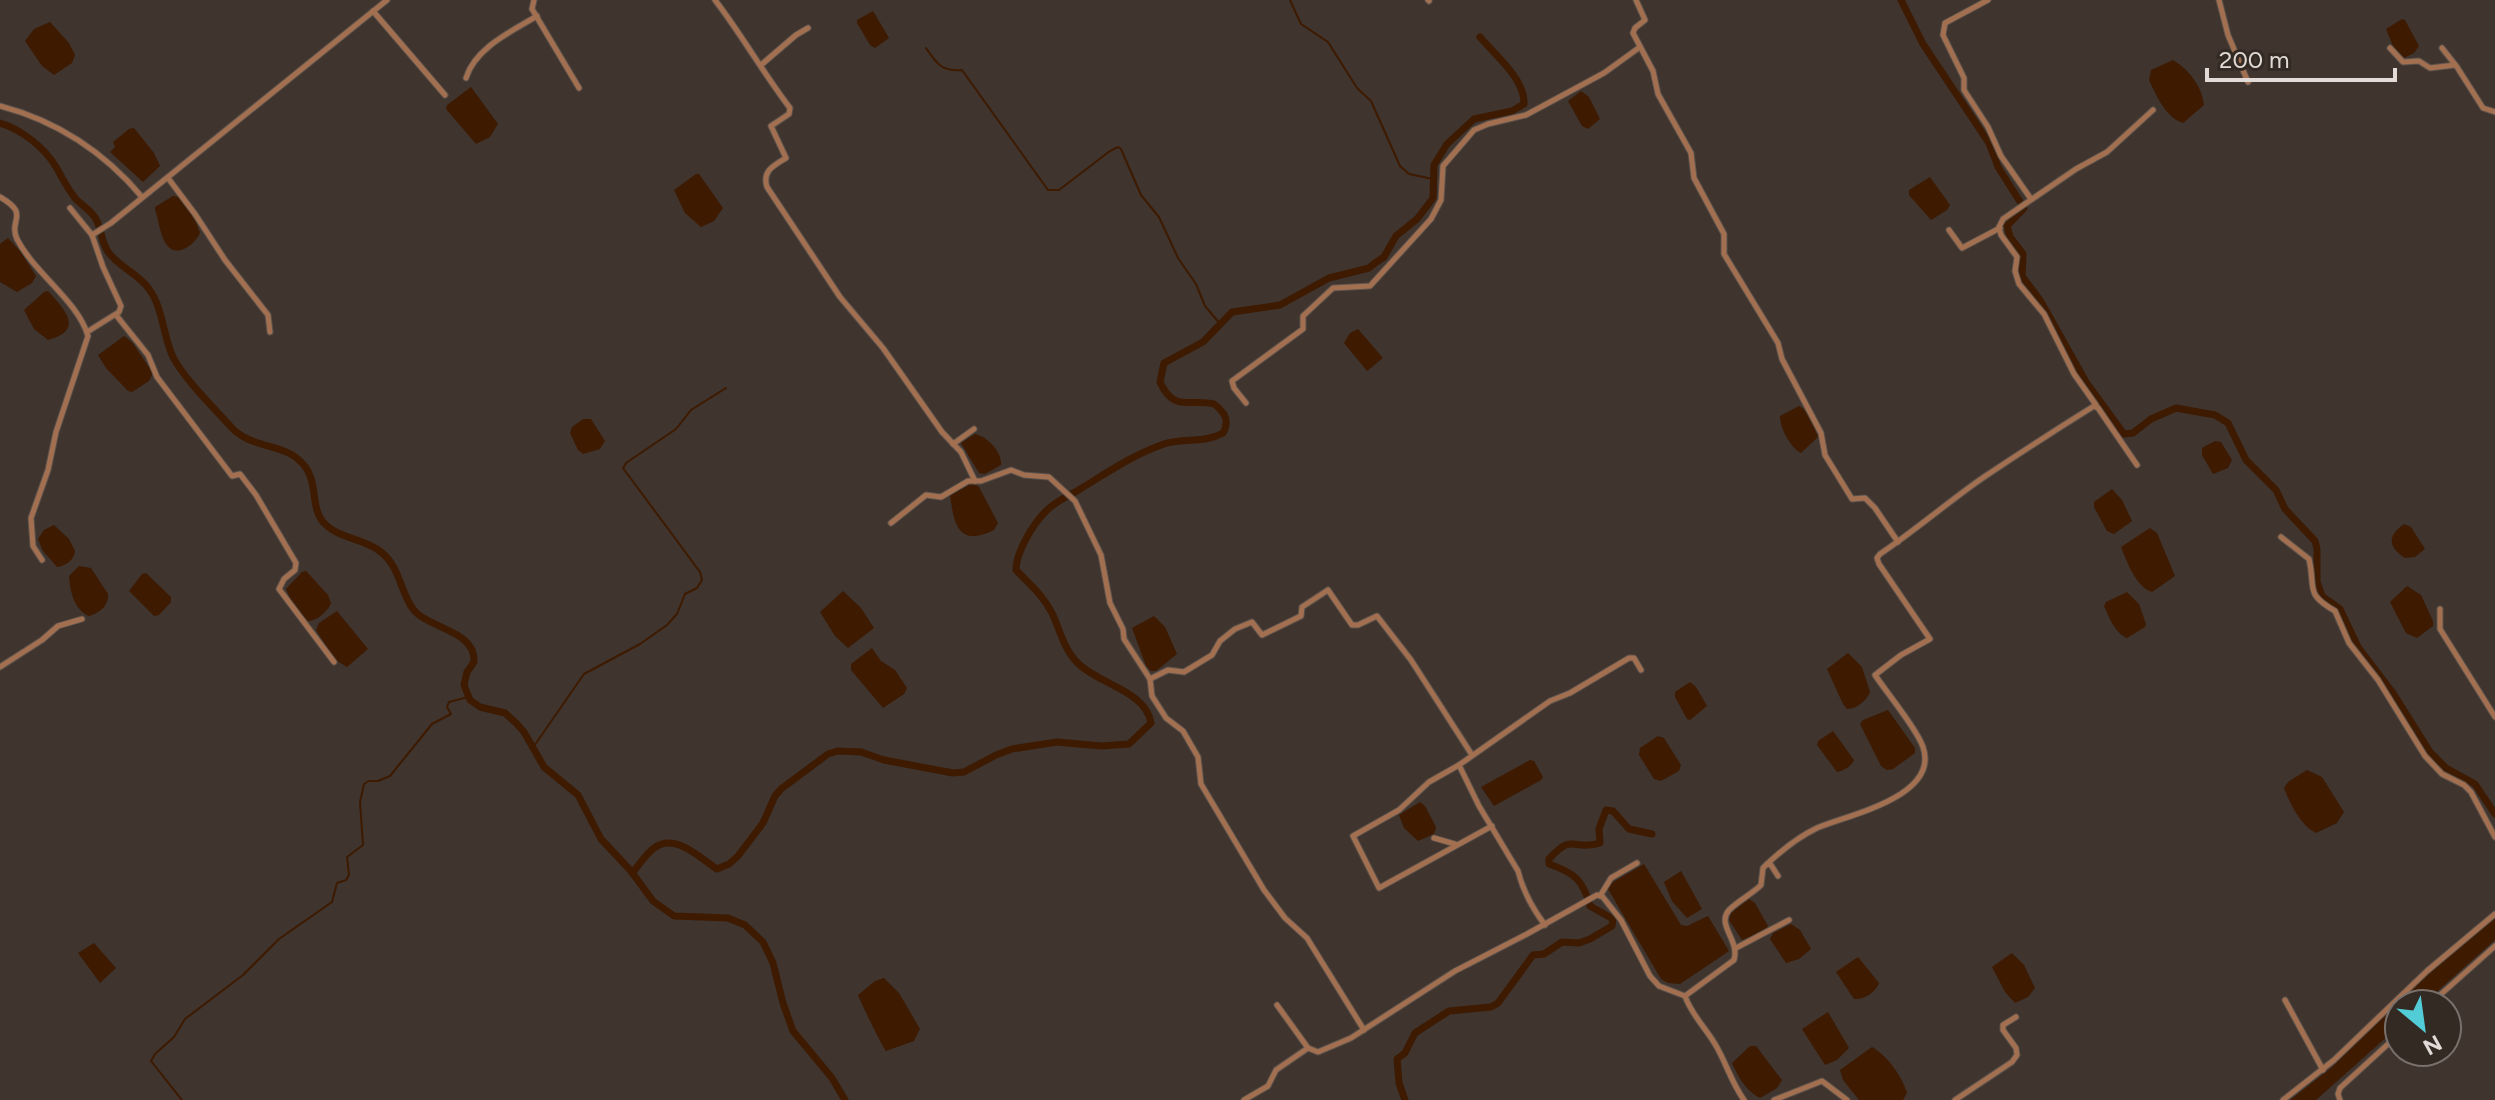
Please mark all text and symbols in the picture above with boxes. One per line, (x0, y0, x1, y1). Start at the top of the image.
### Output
scale bar (2207, 32, 2395, 82)
text: 200 m (2219, 45, 2290, 74)
north arrow (2383, 988, 2463, 1068)
text: N (2418, 1029, 2446, 1061)

